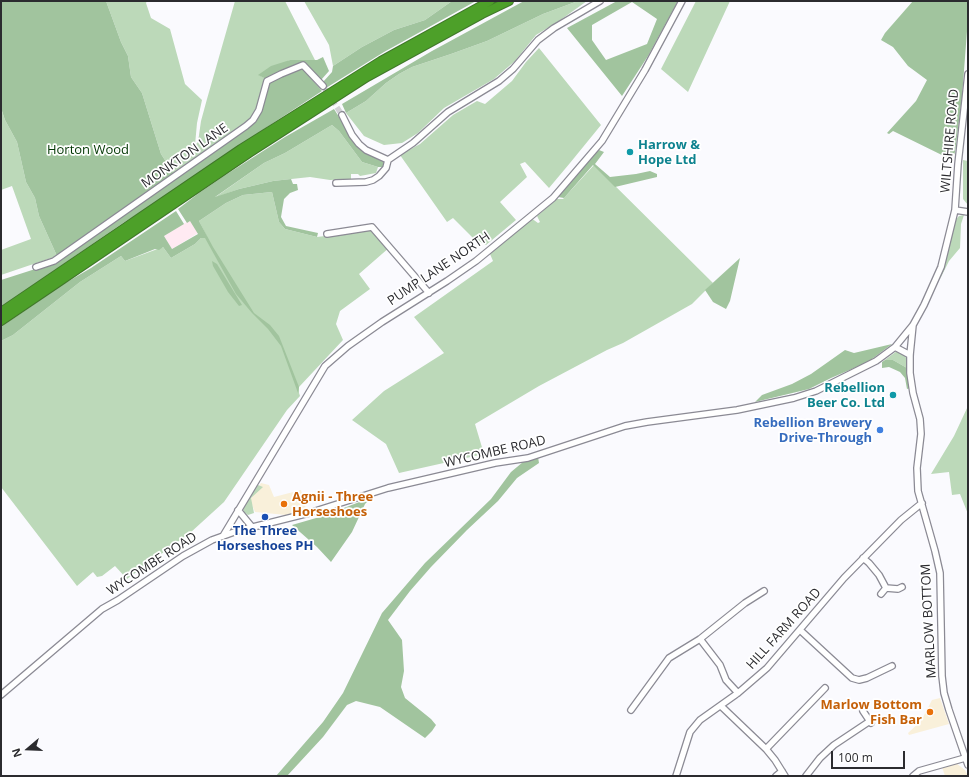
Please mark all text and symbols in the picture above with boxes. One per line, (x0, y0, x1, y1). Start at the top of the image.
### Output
street label: WILTSHIRE ROAD (938, 88, 962, 194)
street label: MONKTON LANE (139, 120, 231, 192)
place label: Harrow & Hope Ltd (638, 137, 700, 168)
park label: Horton Wood (47, 142, 129, 158)
marker: Harrow & Hope Ltd (625, 147, 635, 157)
street label: PUMP LANE NORTH (385, 229, 493, 309)
place label: Rebellion Beer Co. Ltd (807, 380, 885, 411)
marker: Rebellion Beer Co. Ltd (888, 390, 898, 400)
place label: Rebellion Brewery Drive-Through (754, 415, 872, 446)
marker: Rebellion Brewery Drive-Through (875, 425, 885, 435)
street label: WYCOMBE ROAD (443, 433, 547, 471)
place label: Agnii - Three Horseshoes (292, 489, 373, 520)
marker: Agnii - Three Horseshoes (279, 499, 289, 509)
marker: The Three Horseshoes PH (260, 512, 270, 522)
place label: The Three Horseshoes PH (217, 523, 313, 554)
street label: WYCOMBE ROAD (104, 529, 200, 599)
street label: MARLOW BOTTOM (918, 563, 940, 679)
street label: HILL FARM ROAD (743, 585, 825, 673)
place label: Marlow Bottom Fish Bar (821, 697, 922, 728)
marker: Marlow Bottom Fish Bar (925, 707, 935, 717)
north arrow (8, 729, 48, 769)
scale bar (833, 743, 907, 769)
text: N (8, 746, 25, 760)
text: 100 m (838, 749, 873, 766)

